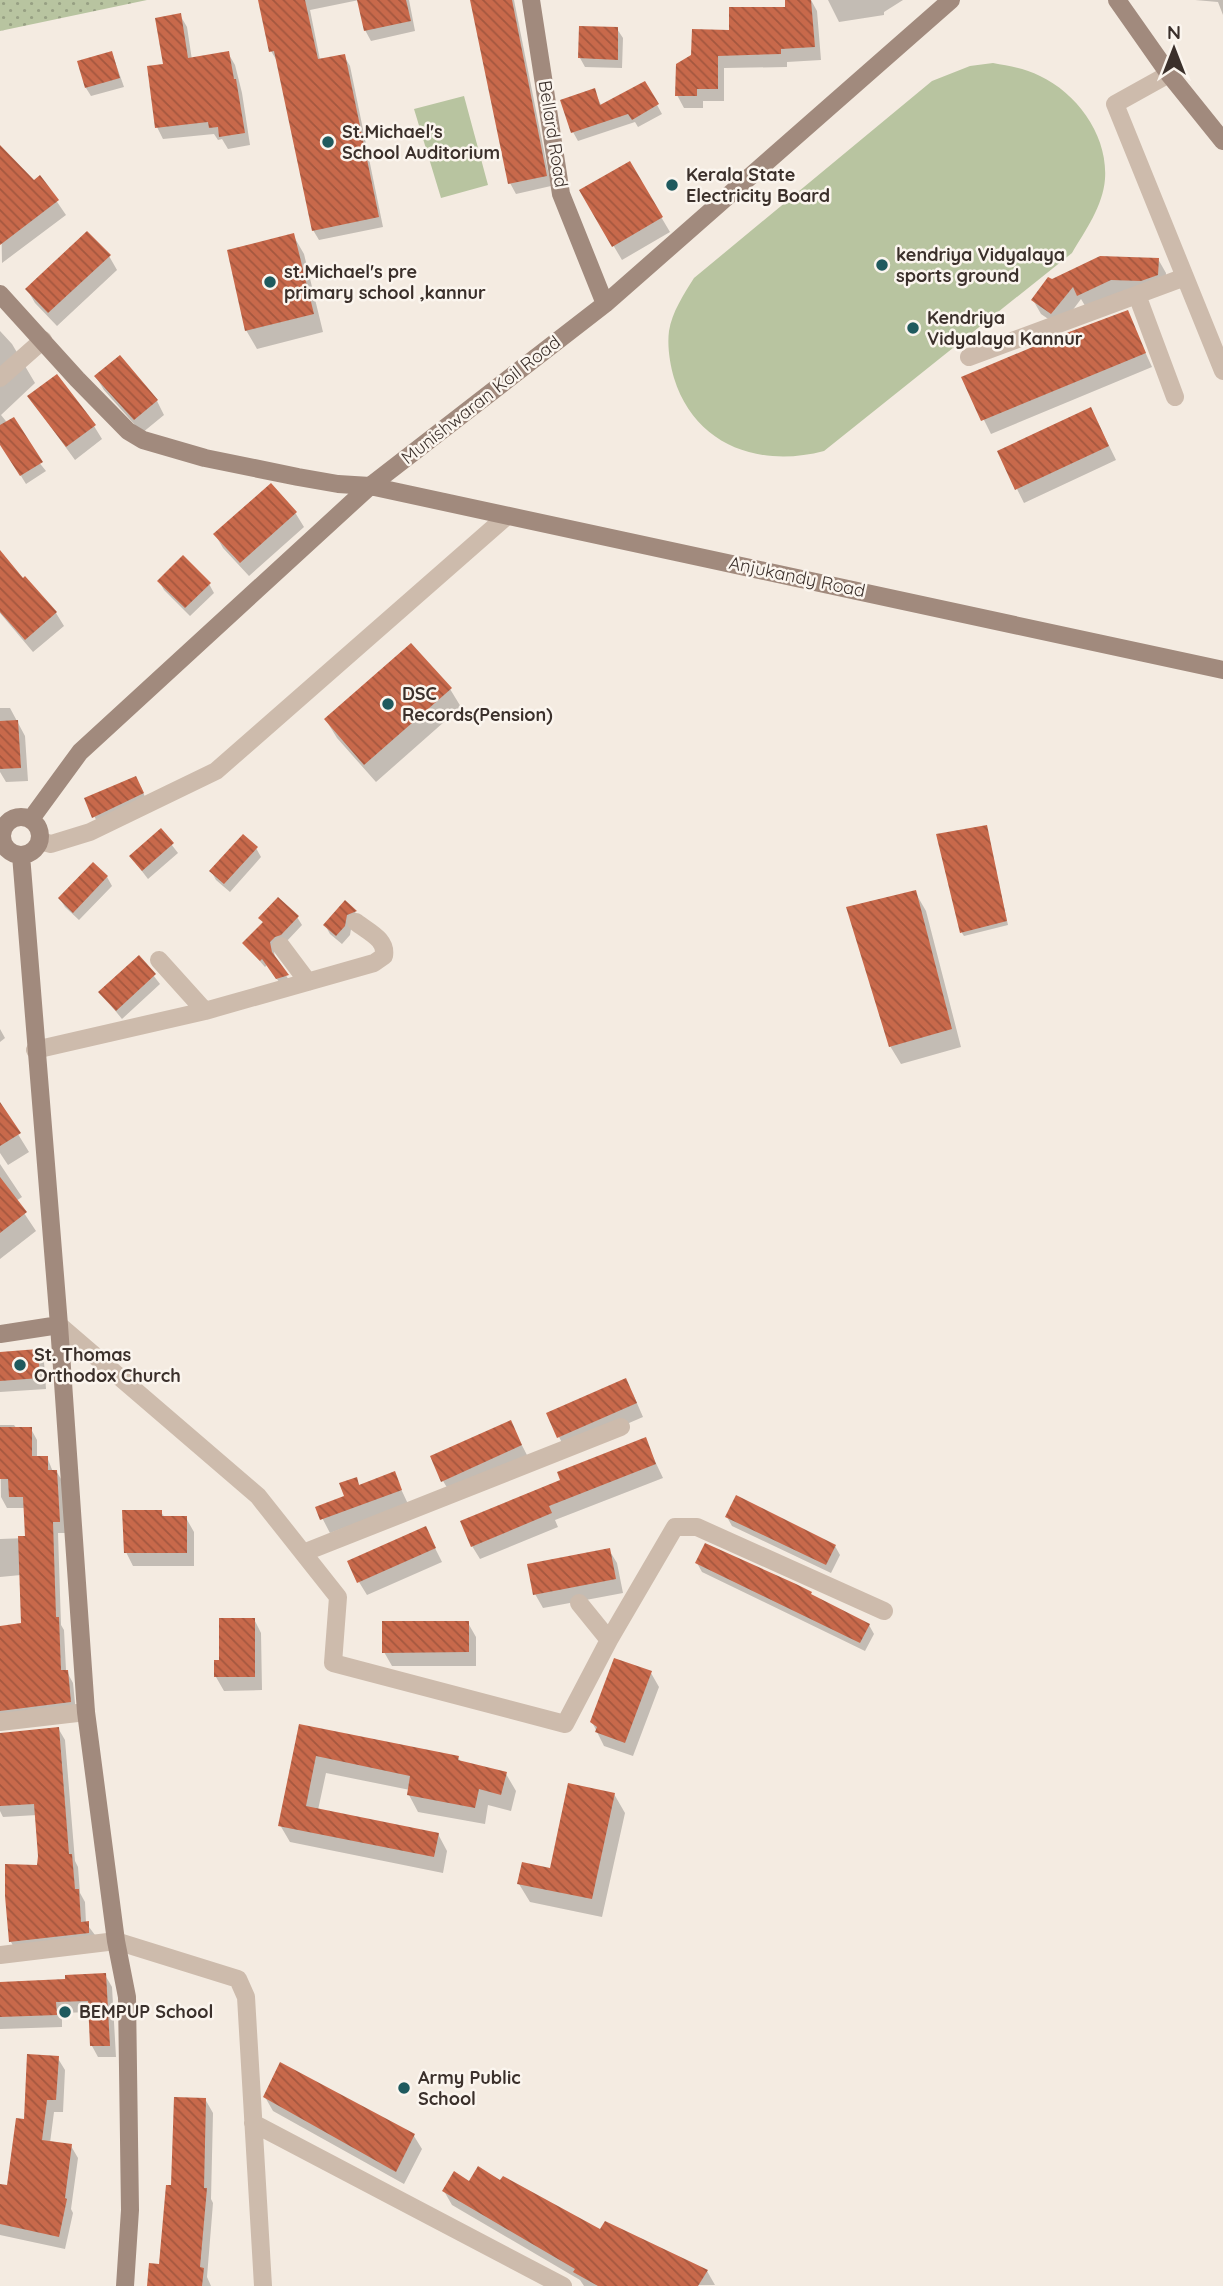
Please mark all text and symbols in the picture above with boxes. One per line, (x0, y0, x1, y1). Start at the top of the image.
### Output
north arrow (1139, 14, 1209, 84)
text: N (1167, 20, 1181, 44)
street label: Bellard Road (534, 79, 573, 189)
place label: St.Michael's School Auditorium (342, 120, 500, 164)
marker: St.Michael's School Auditorium (320, 134, 336, 150)
place label: Kerala State Electricity Board (686, 163, 830, 207)
marker: Kerala State Electricity Board (664, 177, 680, 193)
place label: kendriya Vidyalaya sports ground (896, 243, 1065, 287)
marker: kendriya Vidyalaya sports ground (874, 257, 890, 273)
place label: st.Michael's pre primary school ,kannur (284, 260, 486, 304)
marker: st.Michael's pre primary school ,kannur (262, 274, 278, 290)
place label: Kendriya Vidyalaya Kannur (927, 306, 1083, 350)
marker: Kendriya Vidyalaya Kannur (905, 320, 921, 336)
street label: Munishwaran Koil Road (396, 330, 565, 469)
street label: Anjukandy Road (727, 551, 867, 602)
place label: DSC Records(Pension) (402, 682, 553, 726)
marker: DSC Records(Pension) (380, 696, 396, 712)
place label: St. Thomas Orthodox Church (34, 1343, 181, 1387)
marker: St. Thomas Orthodox Church (12, 1357, 28, 1373)
place label: BEMPUP School (79, 2000, 213, 2023)
marker: BEMPUP School (57, 2004, 73, 2020)
place label: Army Public School (418, 2066, 521, 2110)
marker: Army Public School (396, 2080, 412, 2096)

